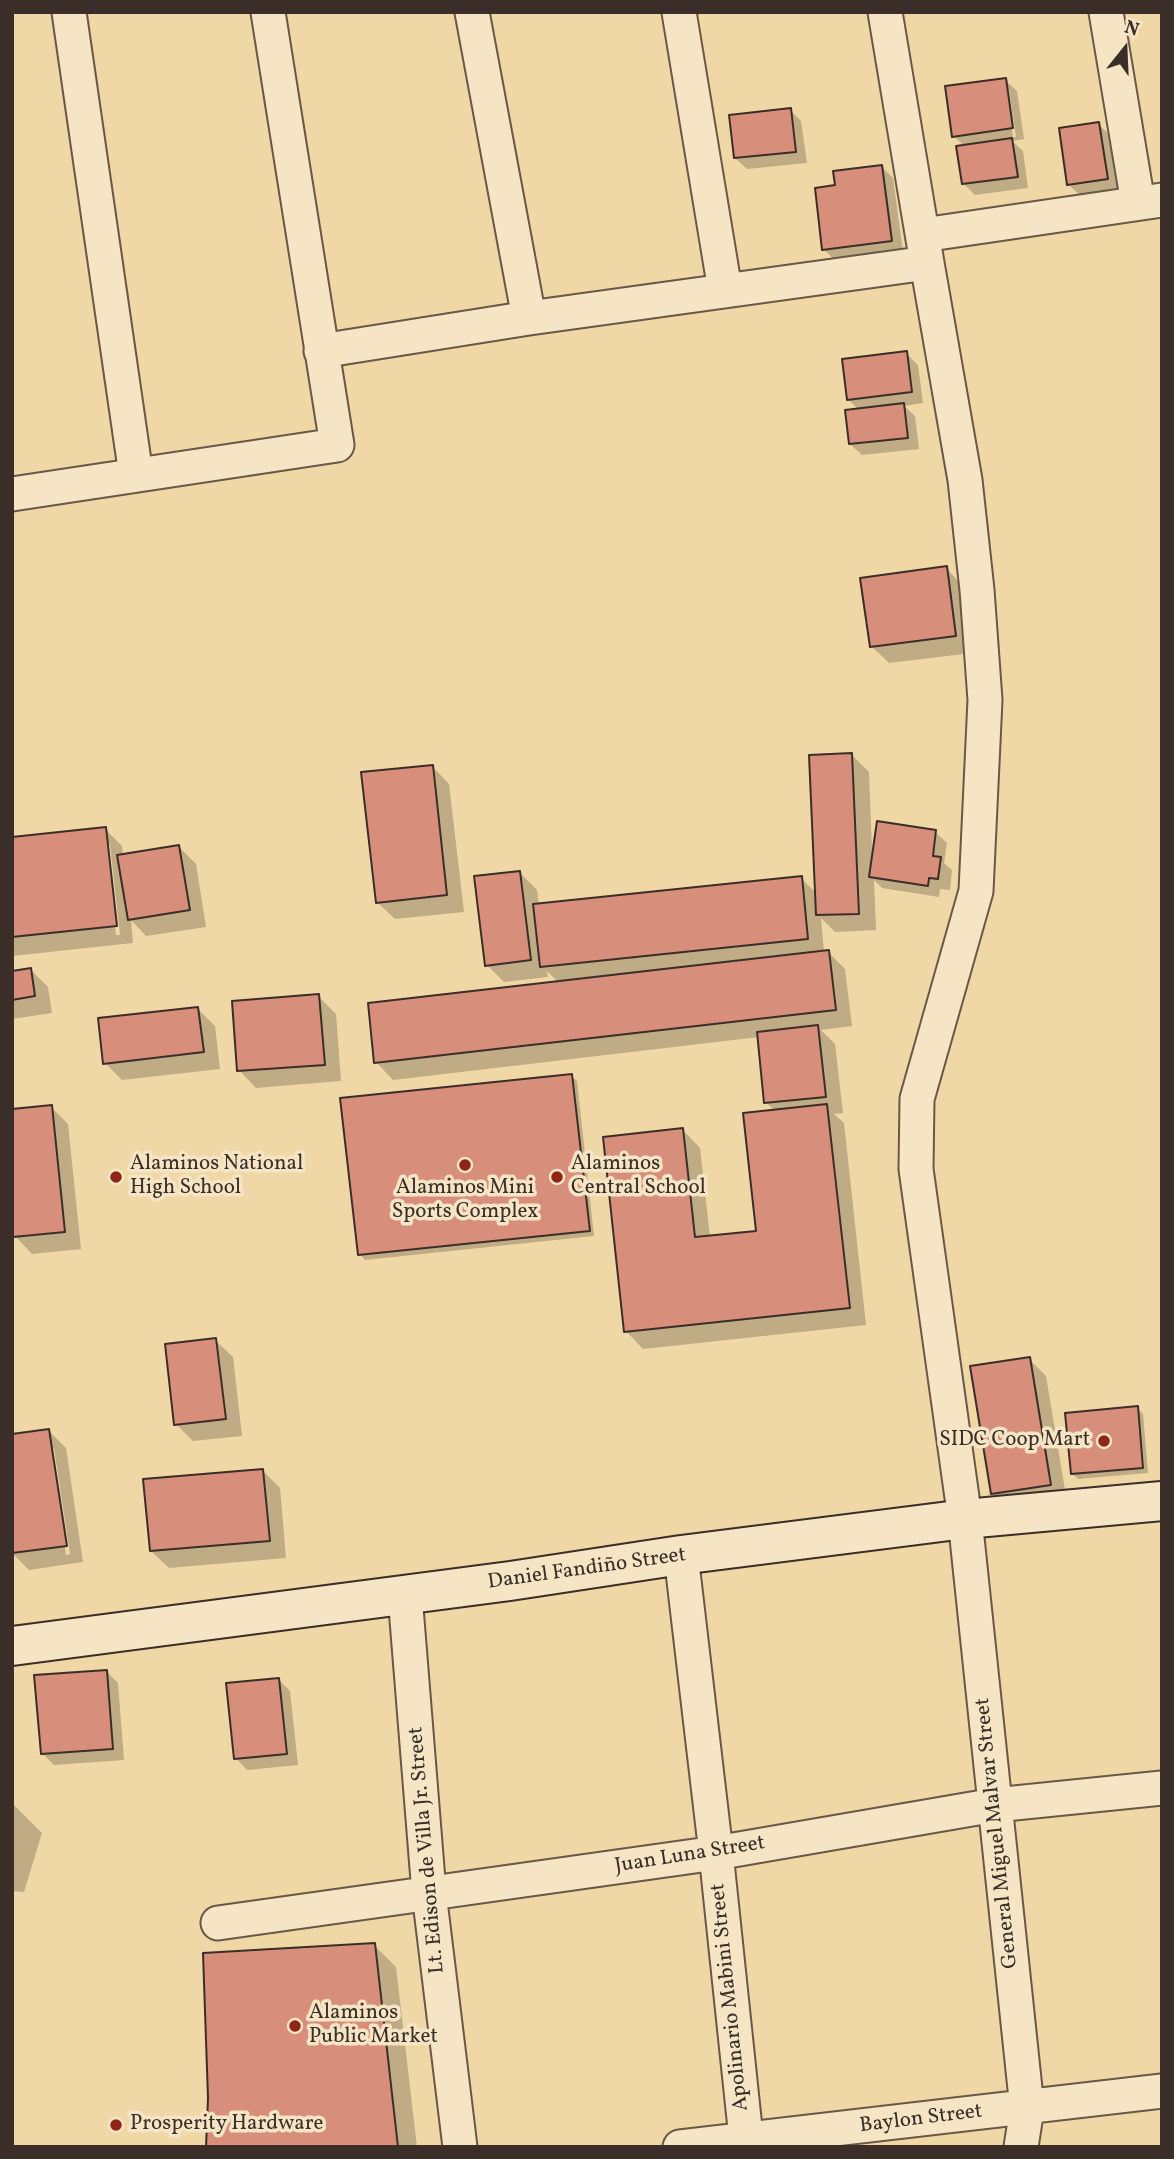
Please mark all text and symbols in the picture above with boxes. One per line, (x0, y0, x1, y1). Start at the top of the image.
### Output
north arrow (1090, 14, 1160, 84)
text: N (1121, 15, 1142, 44)
place label: Alaminos National High School (130, 1152, 303, 1202)
place label: Alaminos Central School (571, 1152, 706, 1202)
marker: Alaminos Mini Sports Complex (457, 1157, 473, 1173)
marker: Alaminos National High School (108, 1169, 124, 1185)
marker: Alaminos Central School (549, 1169, 565, 1185)
place label: Alaminos Mini Sports Complex (392, 1176, 538, 1226)
place label: SIDC Coop Mart (939, 1428, 1090, 1454)
marker: SIDC Coop Mart (1096, 1433, 1112, 1449)
street label: Daniel Fandiño Street (486, 1544, 688, 1596)
street label: General Miguel Malvar Street (971, 1696, 1025, 1970)
street label: Lt. Edison de Villa Jr. Street (405, 1725, 451, 1975)
street label: Juan Luna Street (613, 1832, 767, 1880)
street label: Apolinario Mabini Street (707, 1882, 755, 2112)
place label: Alaminos Public Market (309, 2001, 438, 2051)
marker: Alaminos Public Market (287, 2018, 303, 2034)
street label: Baylon Street (858, 2100, 984, 2140)
place label: Prosperity Hardware (130, 2112, 324, 2138)
marker: Prosperity Hardware (108, 2117, 124, 2133)

